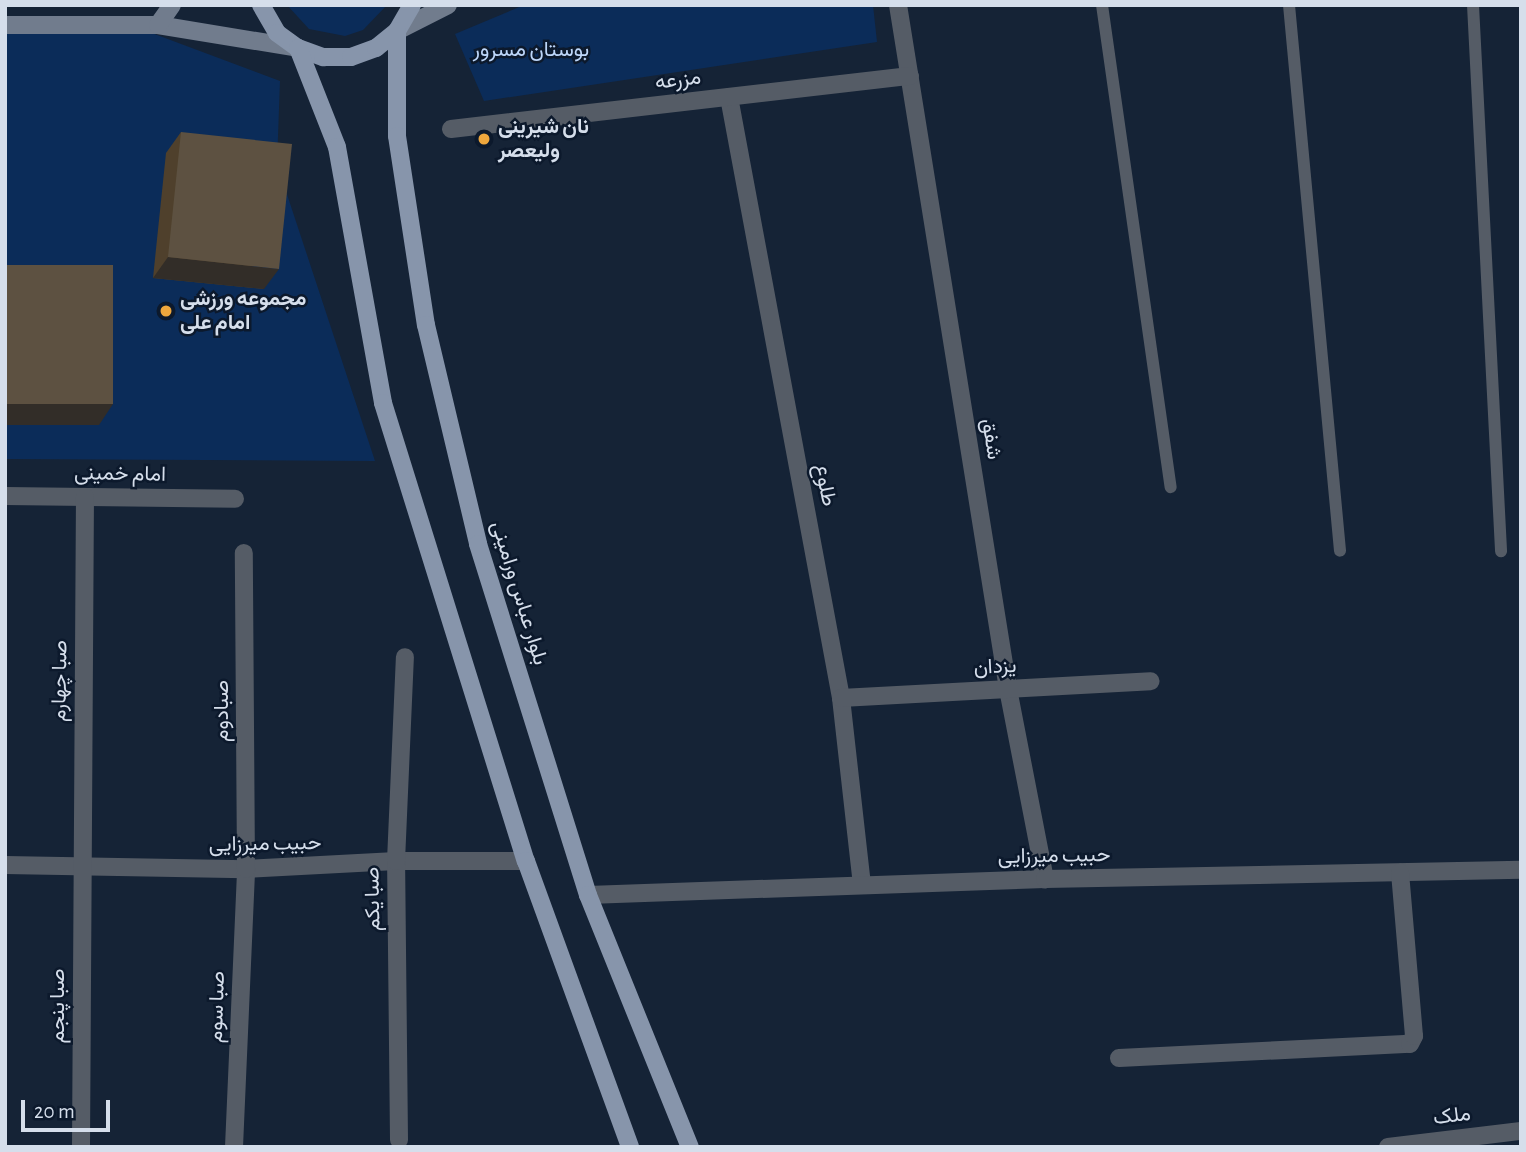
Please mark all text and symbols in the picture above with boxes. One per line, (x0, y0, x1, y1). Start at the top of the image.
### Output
park label: بوستان مسرور (473, 37, 589, 63)
street label: مزرعه (653, 65, 703, 95)
place label: نان شیرینی ولیعصر (498, 114, 589, 164)
marker: نان شیرینی ولیعصر (476, 131, 492, 147)
place label: مجموعه ورزشی امام علی (180, 286, 306, 336)
marker: مجموعه ورزشی امام علی (158, 303, 174, 319)
street label: شفق (975, 417, 1007, 461)
street label: امام خمینی (74, 461, 166, 487)
street label: طلوع (809, 462, 841, 508)
street label: بلوار عباس ورامینی (485, 518, 553, 668)
street label: صبا چهارم (47, 640, 73, 722)
street label: یزدان (973, 653, 1017, 681)
street label: صبادوم (209, 680, 235, 742)
street label: حبیب میرزایی (208, 830, 322, 858)
street label: حبیب میرزایی (997, 842, 1111, 870)
street label: صبا یکم (360, 867, 386, 931)
street label: صبا پنجم (45, 968, 71, 1044)
street label: صبا سوم (203, 970, 231, 1044)
scale bar (24, 1086, 114, 1130)
text: 20 m (34, 1101, 75, 1122)
street label: ملک (1432, 1101, 1472, 1131)

